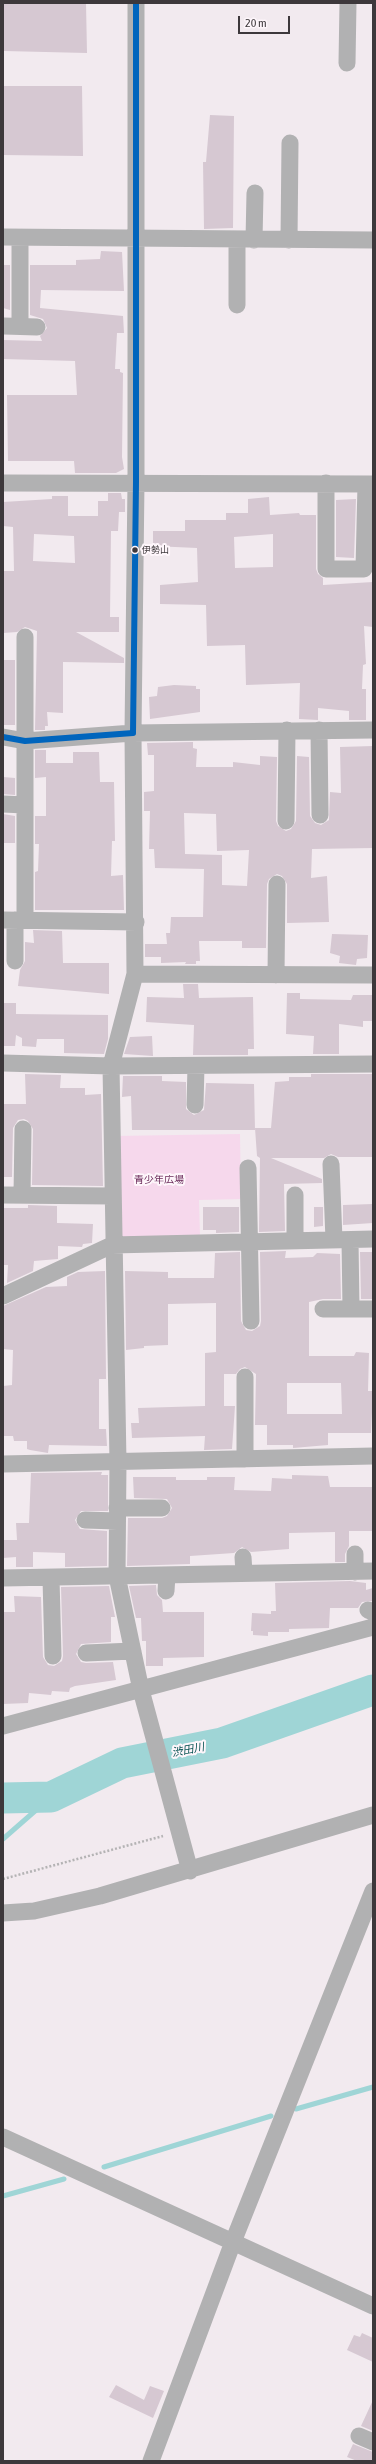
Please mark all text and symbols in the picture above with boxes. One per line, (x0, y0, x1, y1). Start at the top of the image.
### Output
scale bar (240, 8, 292, 34)
text: 20 m (245, 16, 267, 30)
marker: 伊勢山 (130, 545, 140, 555)
place label: 伊勢山 (142, 545, 169, 555)
park label: 青少年広場 (134, 1174, 184, 1186)
water label: 渋田川 (171, 1740, 205, 1760)

